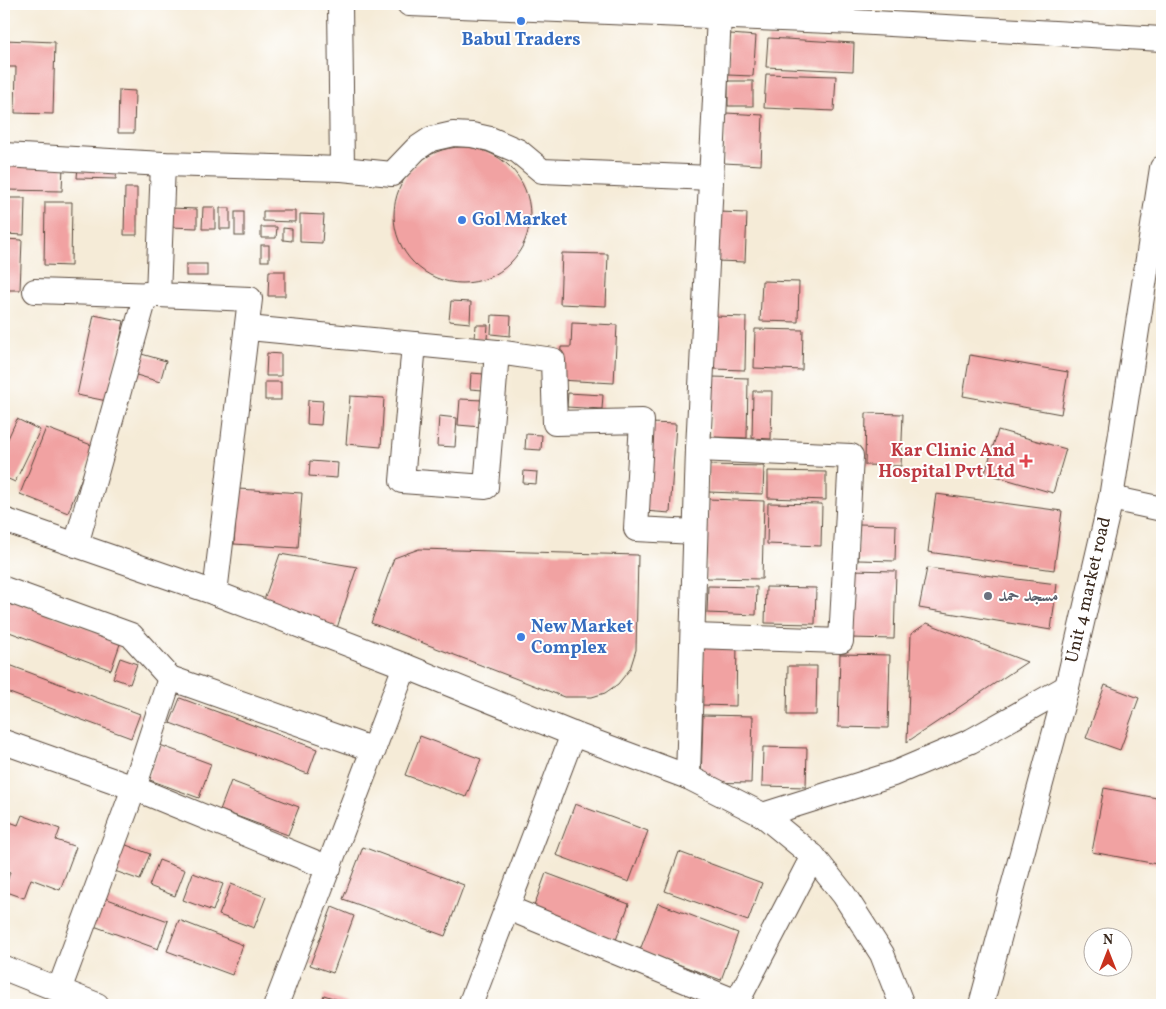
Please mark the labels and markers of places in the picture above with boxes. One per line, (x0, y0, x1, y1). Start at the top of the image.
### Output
marker: Babul Traders (515, 15, 527, 27)
place label: Babul Traders (461, 28, 581, 53)
place label: Gol Market (472, 208, 567, 233)
marker: Gol Market (456, 214, 468, 226)
place label: Kar Clinic And Hospital Pvt Ltd (878, 439, 1015, 485)
marker: Kar Clinic And Hospital Pvt Ltd (1019, 454, 1033, 468)
place label: مسجد حمد (998, 584, 1059, 609)
marker: مسجد حمد (982, 590, 994, 602)
place label: New Market Complex (531, 615, 633, 661)
marker: New Market Complex (515, 631, 527, 643)

